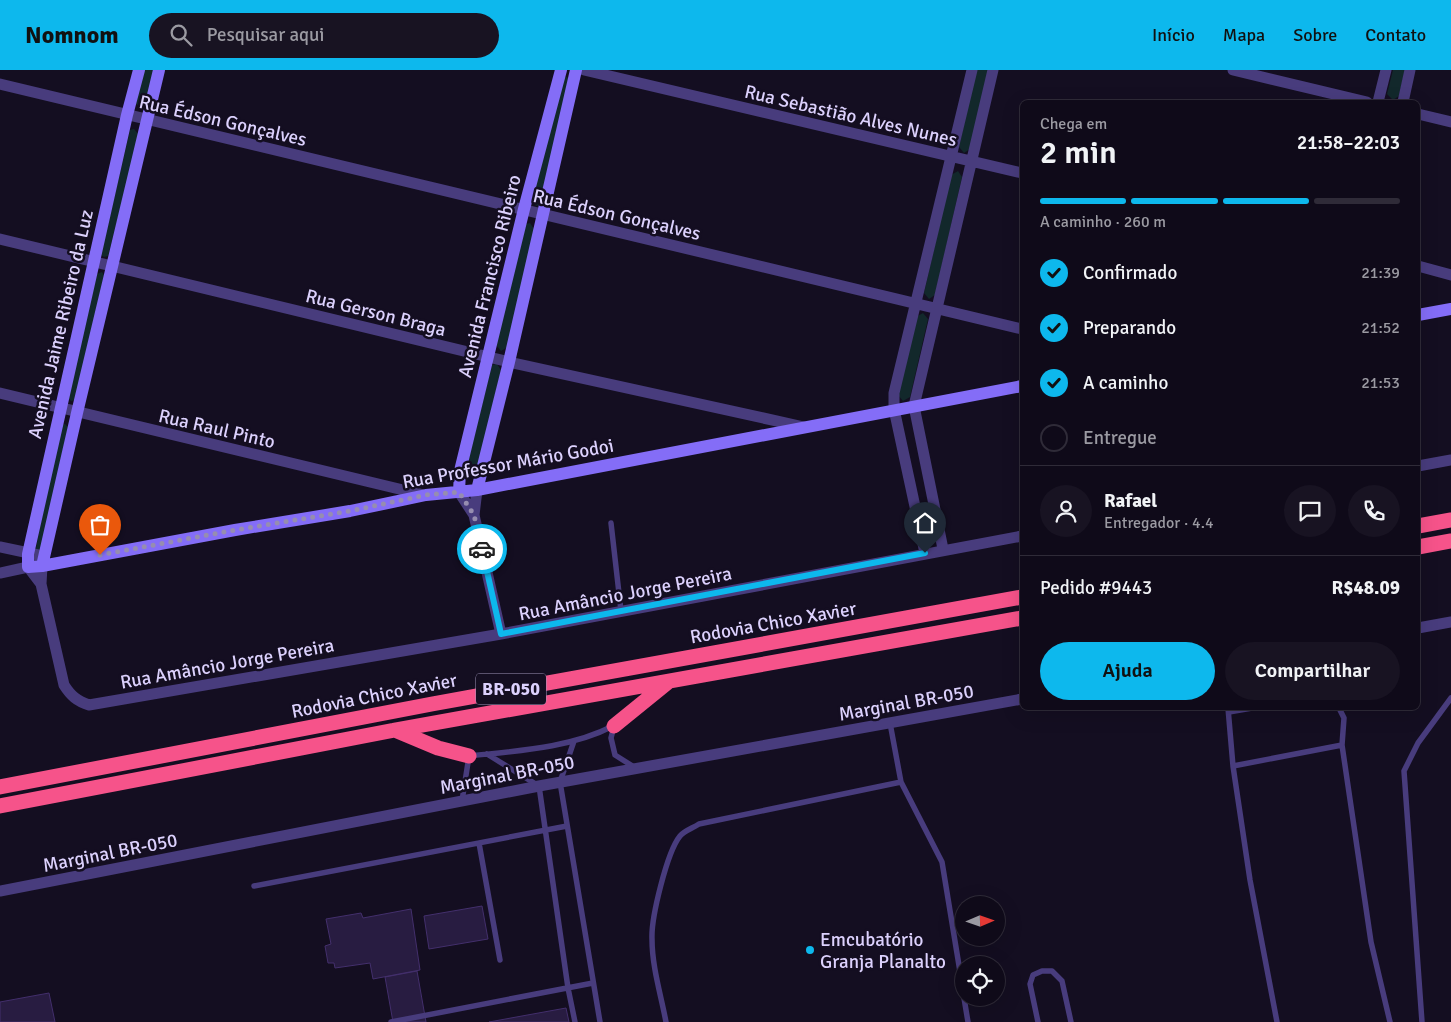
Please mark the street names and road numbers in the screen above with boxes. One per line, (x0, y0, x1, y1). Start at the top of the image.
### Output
street label: Rua Sebastião Alves Nunes (742, 80, 959, 152)
street label: Rua Édson Gonçalves (137, 90, 309, 152)
street label: Avenida Francisco Ribeiro (453, 172, 527, 380)
street label: Rua Édson Gonçalves (531, 184, 703, 246)
street label: Avenida Jaime Ribeiro da Luz (23, 207, 99, 441)
street label: Rua Gerson Braga (303, 284, 448, 342)
street label: Rua Raul Pinto (156, 404, 278, 454)
street label: Rua Professor Mário Godoi (401, 434, 616, 494)
street label: Rua Amâncio Jorge Pereira (516, 562, 734, 626)
street label: Rodovia Chico Xavier (688, 597, 858, 649)
street label: Rua Amâncio Jorge Pereira (118, 633, 336, 695)
street label: Rodovia Chico Xavier (289, 668, 459, 724)
road number: BR-050 (476, 674, 546, 704)
street label: Marginal BR-050 (837, 679, 976, 727)
street label: Marginal BR-050 (438, 750, 577, 800)
street label: Marginal BR-050 (41, 828, 180, 878)

